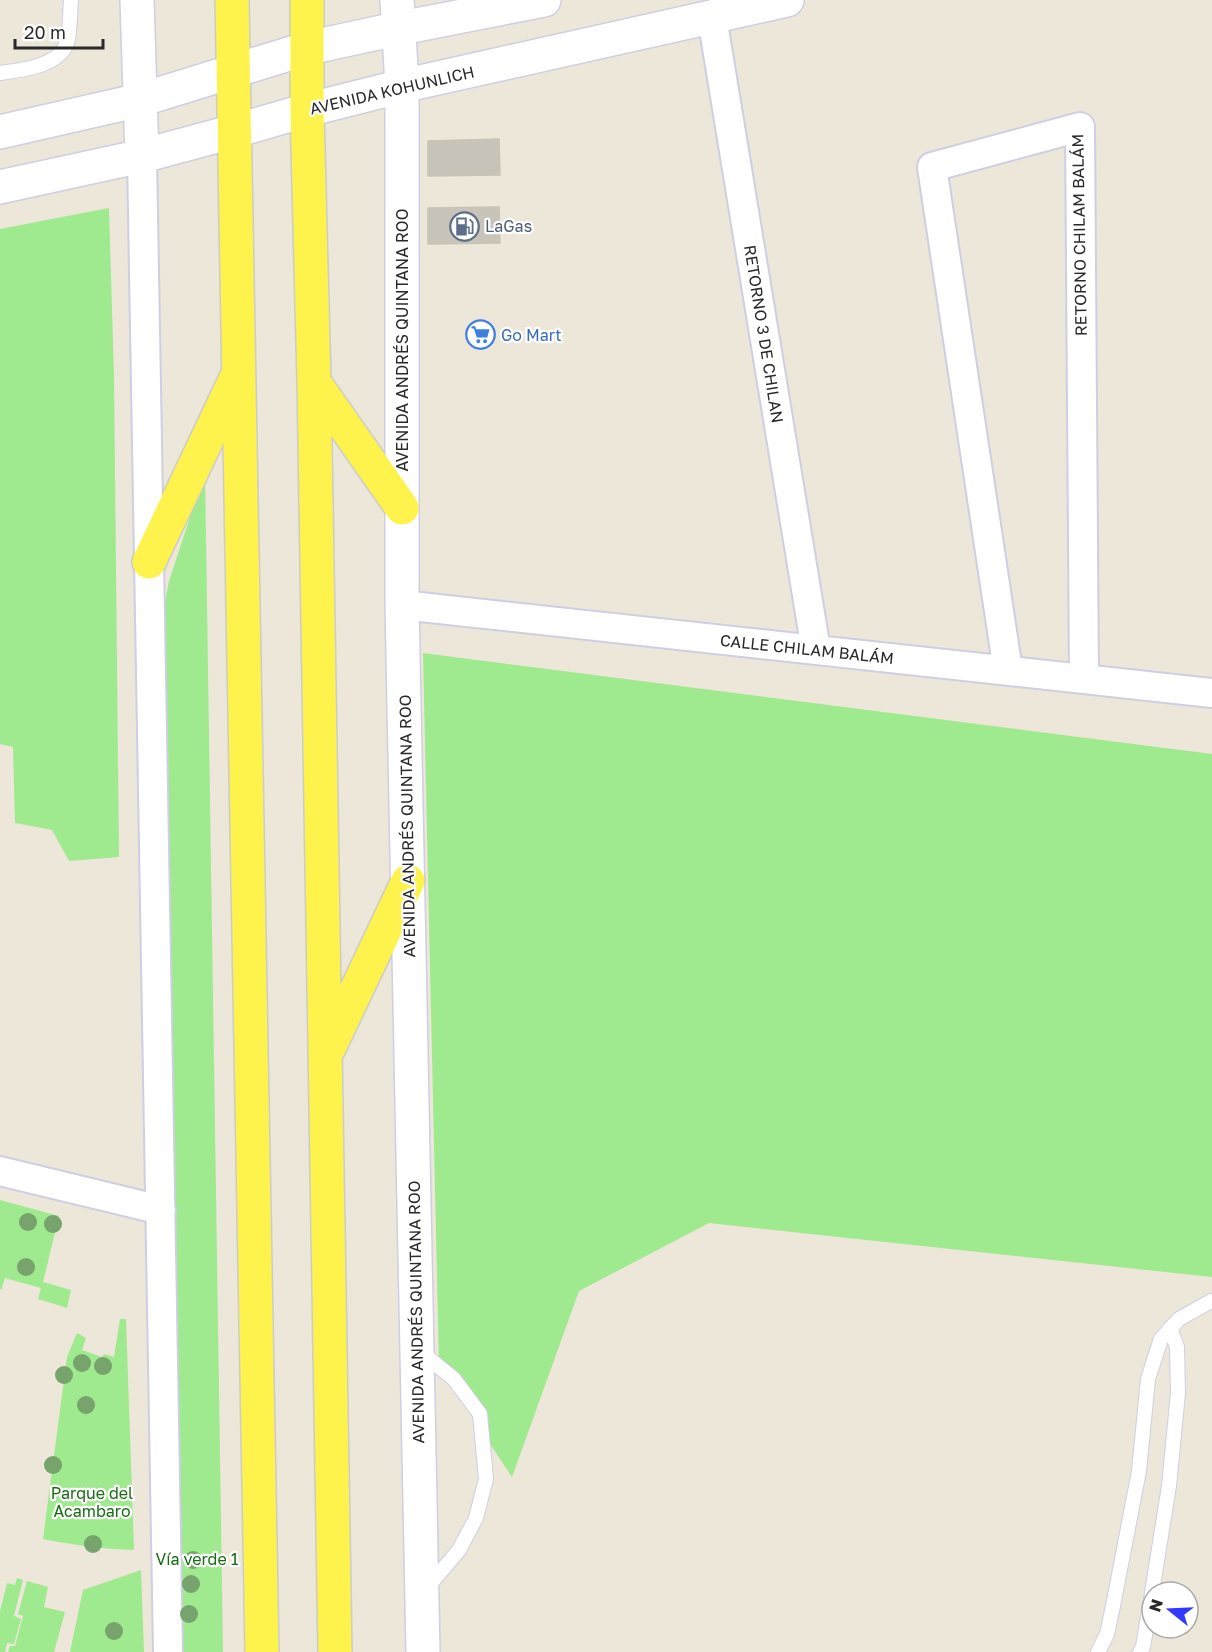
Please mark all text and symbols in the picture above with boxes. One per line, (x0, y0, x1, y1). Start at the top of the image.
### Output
scale bar (15, 12, 104, 50)
text: 20 m (24, 21, 66, 43)
street label: AVENIDA KOHUNLICH (308, 61, 476, 119)
street label: RETORNO CHILAM BALÁM (1067, 134, 1091, 336)
street label: AVENIDA ANDRÉS QUINTANA ROO (392, 208, 412, 472)
fuel station icon: LaGas (448, 210, 480, 242)
place label: LaGas (485, 216, 532, 236)
street label: RETORNO 3 DE CHILAN (740, 244, 788, 424)
supermarket icon: Go Mart (464, 319, 496, 351)
place label: Go Mart (501, 325, 562, 345)
street label: CALLE CHILAM BALÁM (719, 630, 895, 668)
street label: AVENIDA ANDRÉS QUINTANA ROO (395, 694, 419, 958)
street label: AVENIDA ANDRÉS QUINTANA ROO (404, 1180, 428, 1444)
park label: Parque del Acambaro (51, 1483, 133, 1521)
park label: Vía verde 1 (156, 1549, 239, 1569)
north arrow (1140, 1580, 1200, 1640)
text: N (1144, 1596, 1167, 1614)

